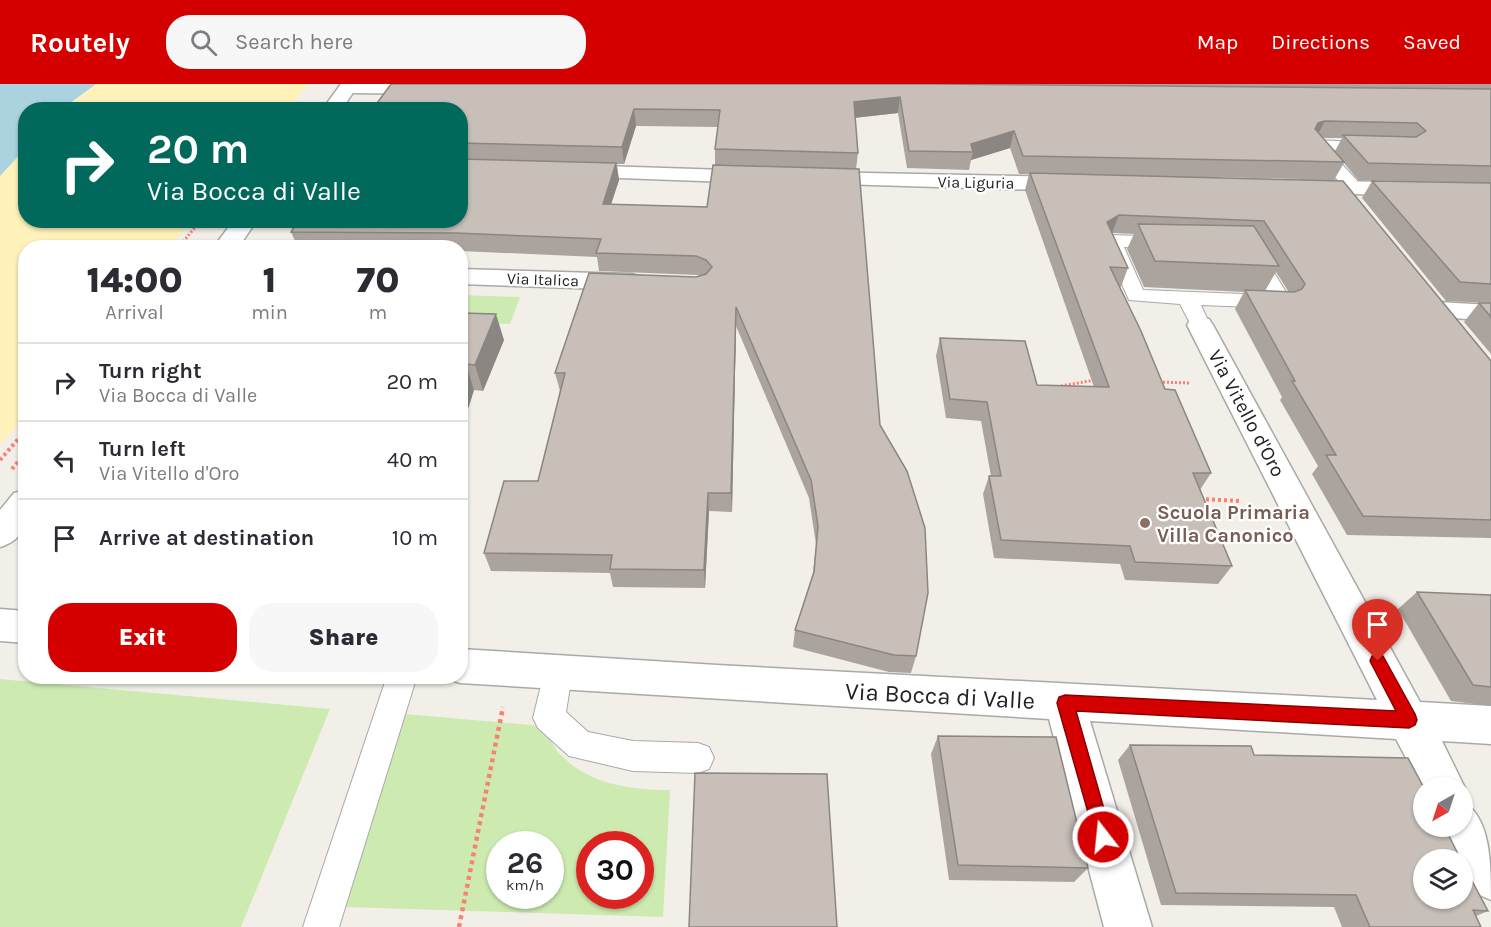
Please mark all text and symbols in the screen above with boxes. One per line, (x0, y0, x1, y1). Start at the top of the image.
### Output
search box (166, 15, 586, 69)
text: Routely (30, 26, 130, 59)
icon: search (187, 26, 220, 59)
text: Search here (235, 29, 353, 55)
text: Map (1197, 30, 1238, 54)
text: Directions (1271, 30, 1370, 54)
text: Saved (1403, 30, 1461, 54)
text: 20 m (147, 124, 249, 174)
icon: right (48, 126, 126, 204)
street label: Via Liguria (937, 172, 1015, 193)
text: Via Bocca di Valle (147, 175, 361, 207)
text: 14:00 (86, 259, 183, 301)
text: 1 (263, 259, 276, 301)
text: 70 (356, 259, 400, 301)
street label: Via Italica (507, 269, 579, 290)
text: Arrival (105, 301, 164, 324)
text: min (251, 301, 288, 324)
text: m (369, 301, 387, 324)
street label: Via Vitello d'Oro (1203, 346, 1290, 481)
text: Turn right (99, 358, 202, 384)
icon: right (48, 366, 81, 399)
text: 20 m (386, 369, 438, 395)
text: Via Bocca di Valle (99, 384, 257, 407)
text: Turn left (99, 436, 186, 462)
icon: left (48, 444, 81, 477)
text: 40 m (387, 447, 438, 473)
text: Via Vitello d'Oro (99, 462, 239, 485)
place label: Scuola Primaria Villa Canonico (1157, 501, 1310, 547)
marker: Scuola Primaria Villa Canonico (1138, 516, 1152, 530)
icon: arrive (48, 522, 81, 555)
text: Arrive at destination (99, 525, 314, 551)
text: 10 m (392, 525, 438, 551)
pin (1352, 599, 1403, 661)
button: Exit (48, 603, 237, 672)
button: Share (249, 603, 438, 672)
icon: arrive (1361, 608, 1394, 641)
street label: Via Bocca di Valle (844, 677, 1036, 715)
north arrow (1413, 777, 1473, 837)
map controls (1413, 777, 1473, 909)
position arrow (1071, 805, 1135, 869)
speed limit sign: 30 (576, 831, 654, 909)
text: 26 (507, 845, 543, 881)
button: layers (1413, 849, 1473, 909)
text: km/h (506, 876, 544, 894)

